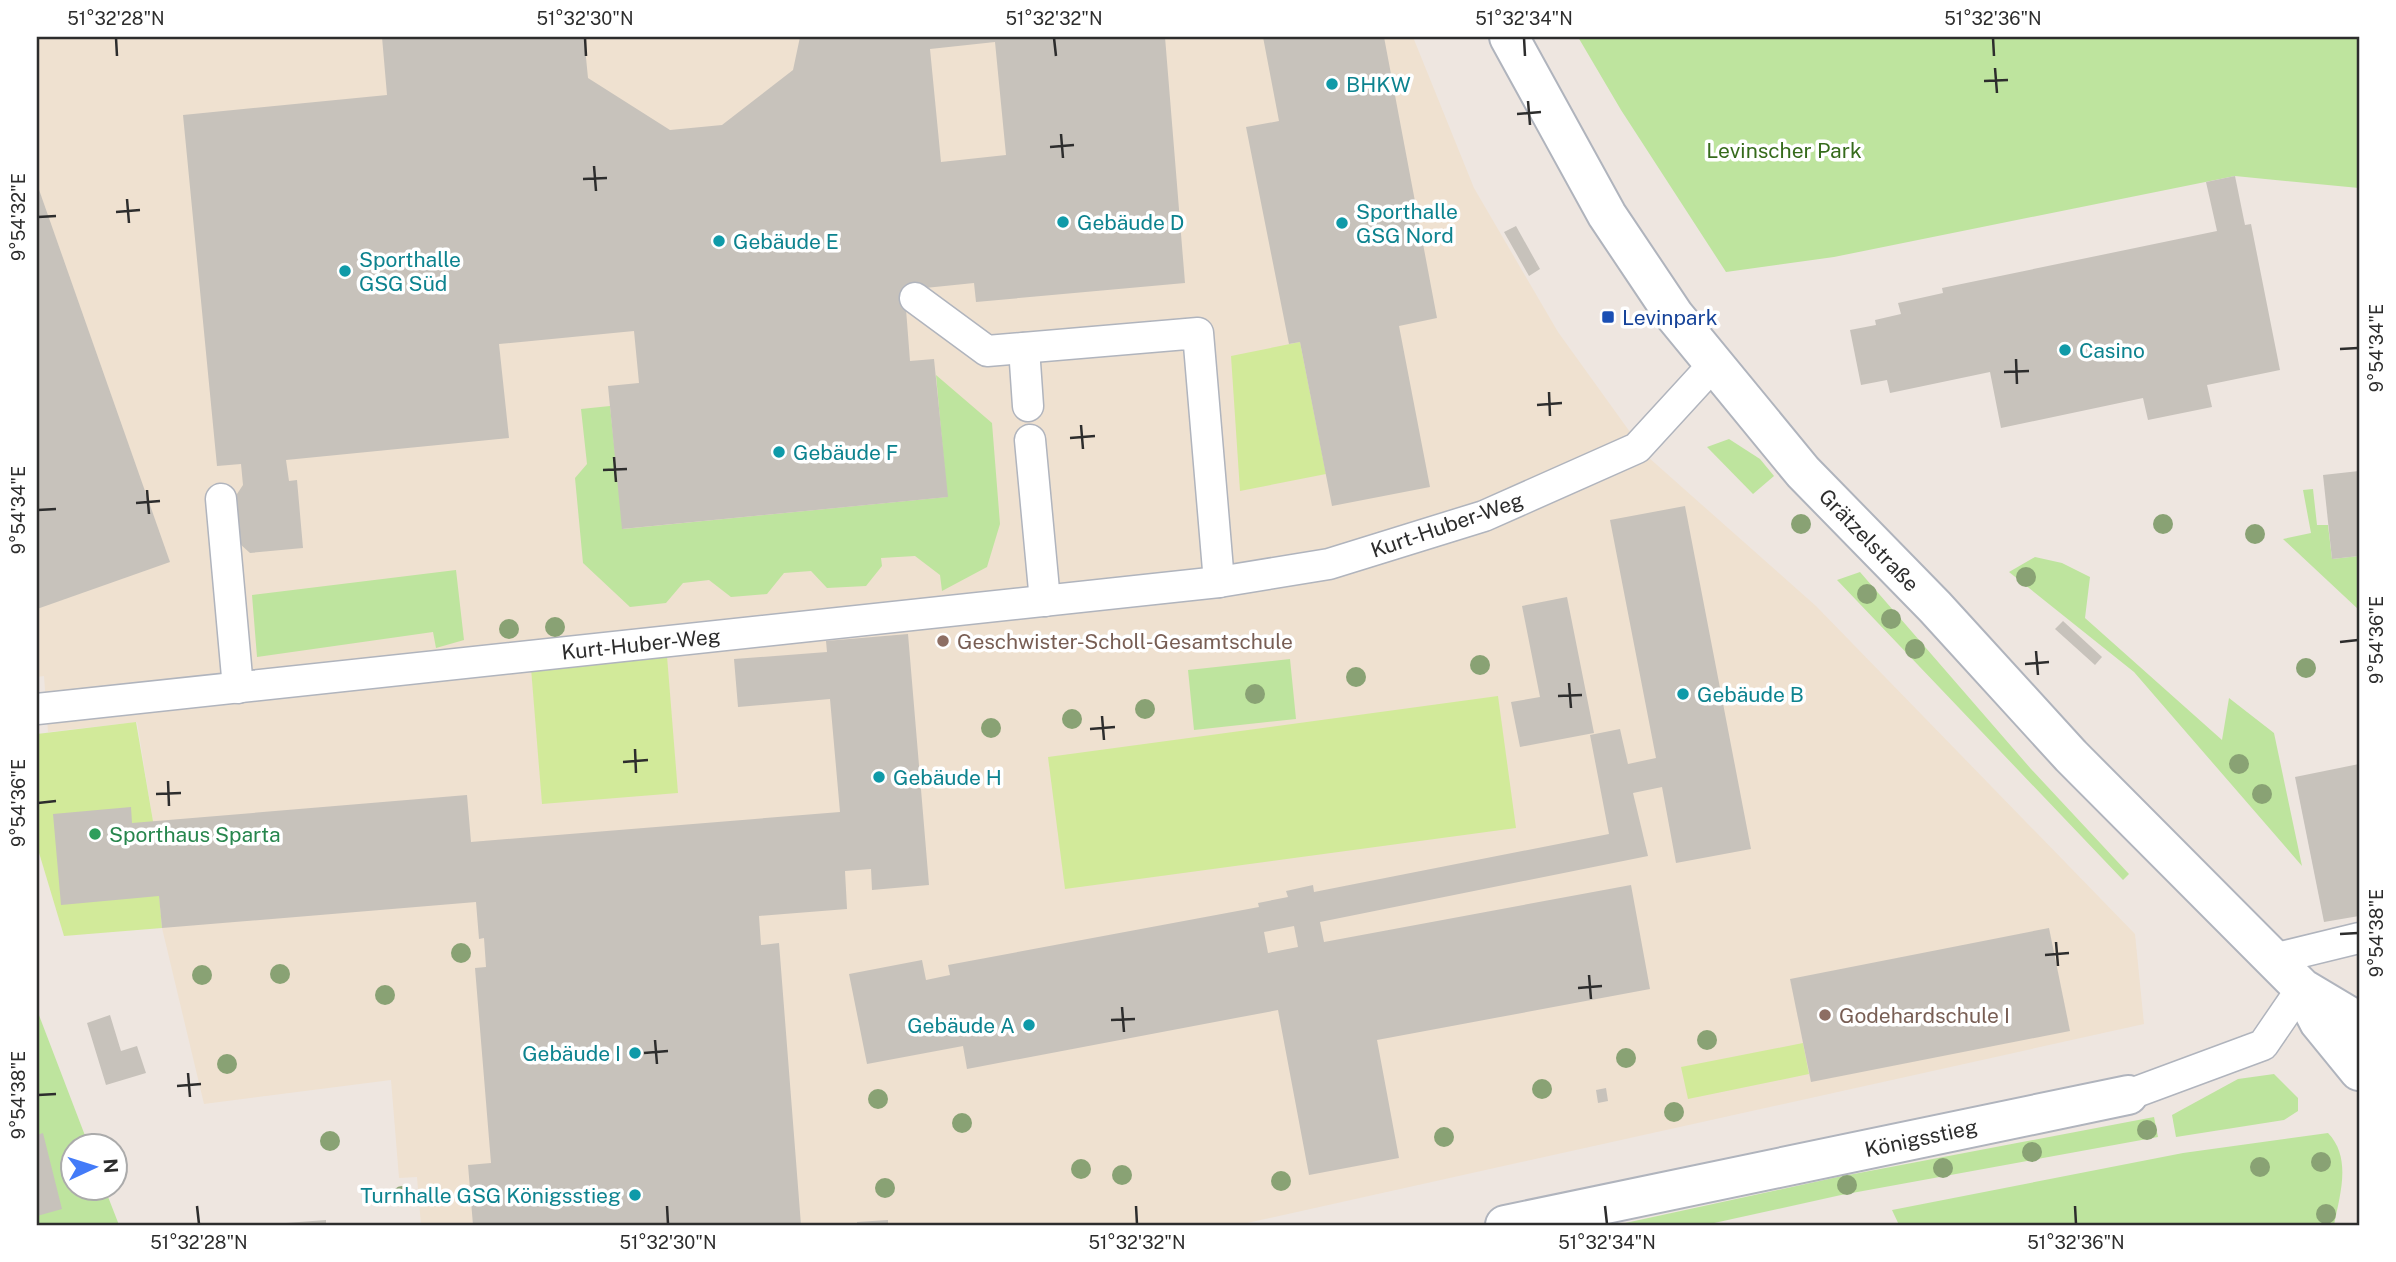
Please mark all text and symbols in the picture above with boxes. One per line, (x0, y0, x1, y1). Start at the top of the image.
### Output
text: 51°32'28"N (67, 8, 165, 29)
text: 51°32'30"N (536, 8, 634, 29)
text: 51°32'32"N (1005, 8, 1103, 29)
text: 51°32'34"N (1475, 8, 1573, 29)
text: 51°32'36"N (1944, 8, 2042, 29)
place label: BHKW (1346, 72, 1411, 97)
marker: BHKW (1324, 76, 1340, 92)
park label: Levinscher Park (1706, 138, 1862, 163)
text: 9°54'32"E (8, 173, 29, 261)
place label: Sporthalle GSG Nord (1356, 199, 1458, 248)
place label: Gebäude D (1077, 210, 1184, 235)
marker: Gebäude D (1055, 214, 1071, 230)
marker: Sporthalle GSG Nord (1334, 215, 1350, 231)
place label: Gebäude E (733, 229, 839, 254)
marker: Gebäude E (711, 233, 727, 249)
place label: Sporthalle GSG Süd (359, 247, 461, 296)
marker: Sporthalle GSG Süd (337, 263, 353, 279)
text: 9°54'34"E (2366, 304, 2387, 392)
place label: Levinpark (1622, 305, 1718, 330)
marker: Levinpark (1600, 309, 1616, 325)
place label: Casino (2079, 338, 2145, 363)
marker: Casino (2057, 342, 2073, 358)
place label: Gebäude F (793, 440, 898, 465)
marker: Gebäude F (771, 444, 787, 460)
text: 9°54'34"E (8, 466, 29, 554)
street label: Grätzelstraße (1814, 484, 1924, 596)
street label: Kurt-Huber-Weg (1367, 487, 1527, 563)
text: 9°54'36"E (2366, 596, 2387, 684)
street label: Kurt-Huber-Weg (560, 623, 722, 665)
place label: Geschwister-Scholl-Gesamtschule (957, 629, 1293, 654)
marker: Geschwister-Scholl-Gesamtschule (935, 633, 951, 649)
place label: Gebäude B (1697, 682, 1804, 707)
marker: Gebäude B (1675, 686, 1691, 702)
text: 9°54'36"E (8, 759, 29, 847)
place label: Gebäude H (893, 765, 1002, 790)
marker: Gebäude H (871, 769, 887, 785)
place label: Sporthaus Sparta (109, 822, 281, 847)
marker: Sporthaus Sparta (87, 826, 103, 842)
text: 9°54'38"E (2366, 889, 2387, 977)
place label: Godehardschule I (1839, 1003, 2010, 1028)
marker: Godehardschule I (1817, 1007, 1833, 1023)
place label: Gebäude A (907, 1013, 1015, 1038)
marker: Gebäude A (1021, 1017, 1037, 1033)
place label: Gebäude I (522, 1041, 621, 1066)
marker: Gebäude I (627, 1045, 643, 1061)
text: 9°54'38"E (8, 1051, 29, 1139)
street label: Königsstieg (1862, 1114, 1980, 1162)
north arrow (60, 1132, 130, 1202)
text: N (99, 1158, 122, 1174)
place label: Turnhalle GSG Königsstieg (360, 1183, 621, 1208)
marker: Turnhalle GSG Königsstieg (627, 1187, 643, 1203)
text: 51°32'28"N (150, 1232, 248, 1253)
text: 51°32'30"N (619, 1232, 717, 1253)
text: 51°32'32"N (1088, 1232, 1186, 1253)
text: 51°32'34"N (1558, 1232, 1656, 1253)
text: 51°32'36"N (2027, 1232, 2125, 1253)

